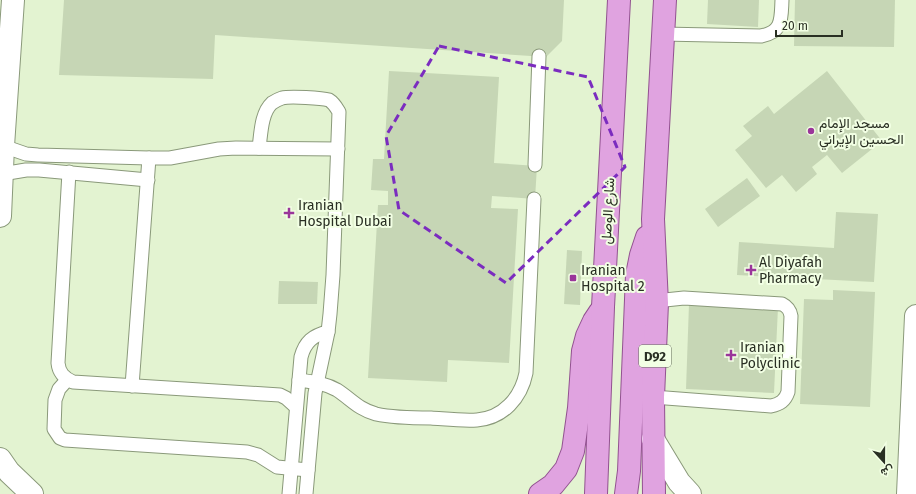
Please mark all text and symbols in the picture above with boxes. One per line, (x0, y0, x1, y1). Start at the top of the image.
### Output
scale bar (776, 12, 842, 38)
text: 20 m (782, 19, 808, 33)
place label: مسجد الإمام الحسين الإيراني (819, 115, 904, 151)
marker: مسجد الإمام الحسين الإيراني (806, 126, 816, 136)
street label: شارع الوصل (598, 177, 620, 245)
place label: Iranian Hospital Dubai (298, 197, 392, 230)
marker: Iranian Hospital Dubai (283, 207, 295, 219)
place label: Al Diyafah Pharmacy (759, 254, 822, 287)
place label: Iranian Hospital 2 (581, 262, 645, 295)
marker: Al Diyafah Pharmacy (746, 265, 756, 275)
marker: Iranian Hospital 2 (568, 273, 578, 283)
place label: Iranian Polyclinic (740, 339, 801, 372)
road number: D92 (639, 345, 671, 367)
marker: Iranian Polyclinic (725, 349, 737, 361)
north arrow (864, 442, 904, 482)
text: ش (879, 462, 896, 479)

